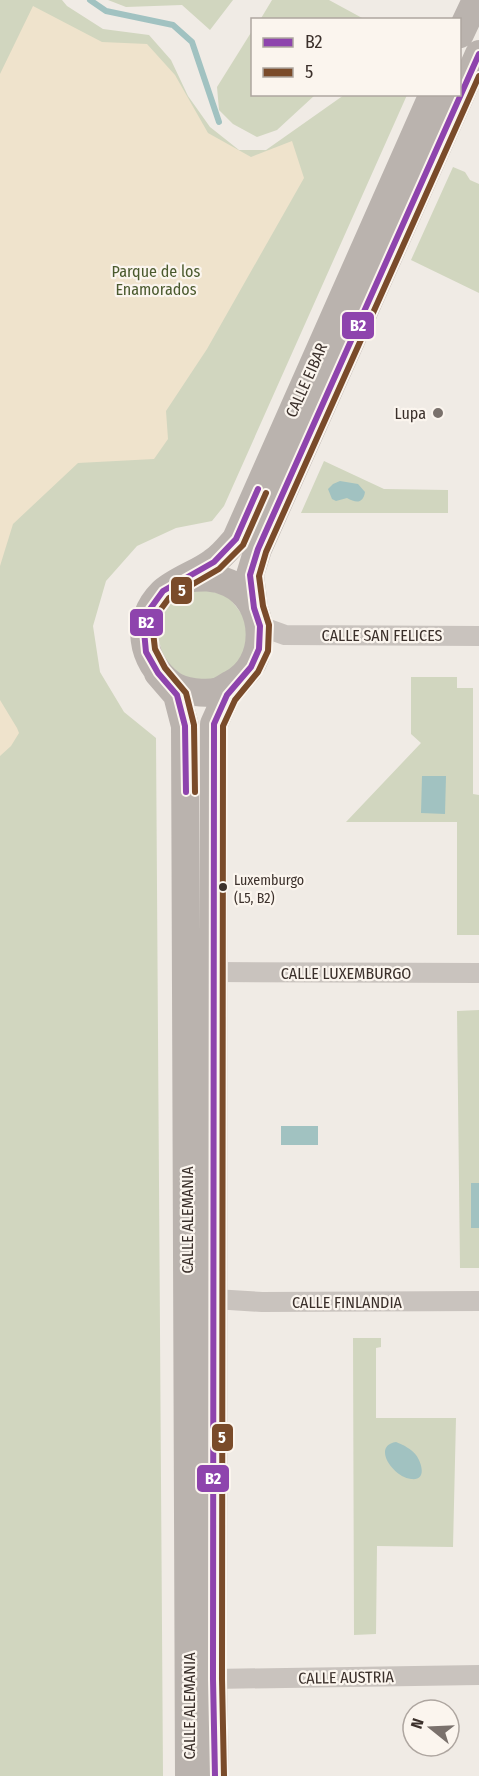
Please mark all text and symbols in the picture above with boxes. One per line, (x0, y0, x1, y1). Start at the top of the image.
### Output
legend (251, 18, 461, 96)
text: B2 (305, 31, 323, 53)
text: 5 (305, 61, 313, 83)
park label: Parque de los Enamorados (112, 262, 201, 299)
line badge: B2 (341, 311, 375, 340)
text: B2 (350, 316, 367, 335)
street label: CALLE EIBAR (282, 340, 331, 420)
place label: Lupa (395, 404, 426, 423)
marker: Lupa (431, 406, 445, 420)
line badge: 5 (170, 576, 193, 605)
text: 5 (178, 581, 186, 600)
line badge: B2 (129, 608, 164, 637)
text: B2 (138, 613, 155, 632)
street label: CALLE SAN FELICES (322, 626, 443, 645)
place label: Luxemburgo (L5, B2) (234, 872, 304, 907)
marker: Luxemburgo (L5, B2) (217, 881, 229, 893)
street label: CALLE LUXEMBURGO (281, 964, 411, 983)
street label: CALLE ALEMANIA (178, 1166, 197, 1274)
street label: CALLE FINLANDIA (292, 1293, 403, 1312)
line badge: 5 (211, 1423, 234, 1452)
text: 5 (218, 1428, 226, 1447)
line badge: B2 (196, 1464, 230, 1493)
text: B2 (205, 1469, 222, 1488)
street label: CALLE ALEMANIA (180, 1652, 199, 1760)
street label: CALLE AUSTRIA (298, 1667, 395, 1688)
north arrow (401, 1698, 461, 1758)
text: N (407, 1716, 428, 1731)

